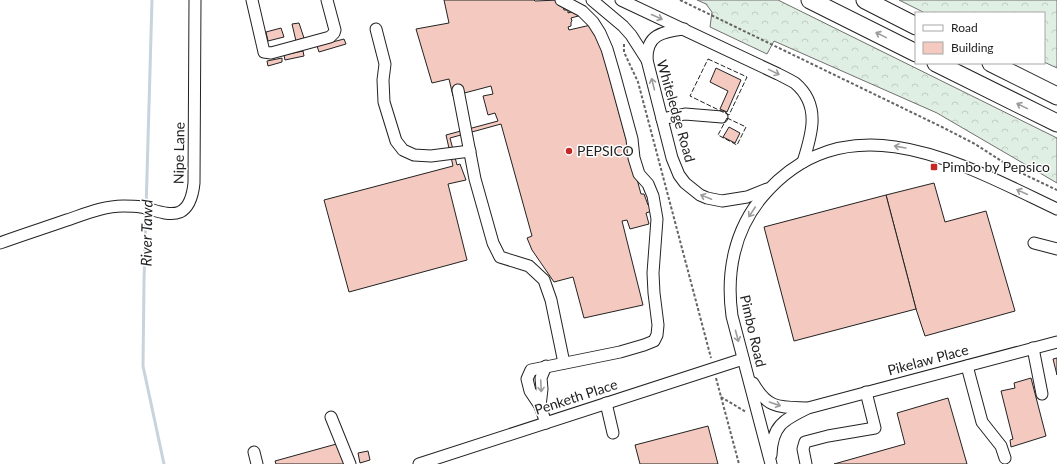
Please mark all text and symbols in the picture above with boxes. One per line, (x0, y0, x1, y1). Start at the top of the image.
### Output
legend (915, 12, 1045, 64)
one-way arrow (650, 13, 662, 21)
text: Road (951, 20, 978, 35)
one-way arrow (875, 31, 887, 39)
text: Building (951, 40, 994, 55)
street label: Whiteledge Road (654, 58, 699, 164)
one-way arrow (768, 69, 780, 76)
one-way arrow (649, 78, 656, 91)
one-way arrow (1016, 101, 1028, 109)
street label: Nipe Lane (169, 122, 188, 184)
place label: PEPSICO (577, 142, 634, 159)
one-way arrow (894, 143, 907, 151)
marker: PEPSICO (564, 146, 574, 156)
place label: Pimbo by Pepsico (942, 158, 1050, 175)
marker: Pimbo by Pepsico (929, 162, 939, 172)
one-way arrow (1016, 188, 1028, 195)
one-way arrow (700, 192, 712, 200)
water label: River Tawd (136, 199, 156, 267)
one-way arrow (748, 206, 756, 217)
street label: Pimbo Road (737, 293, 770, 369)
one-way arrow (734, 329, 741, 342)
street label: Pikelaw Place (886, 341, 970, 378)
street label: Penketh Place (532, 375, 620, 418)
one-way arrow (538, 379, 545, 392)
one-way arrow (768, 401, 781, 408)

